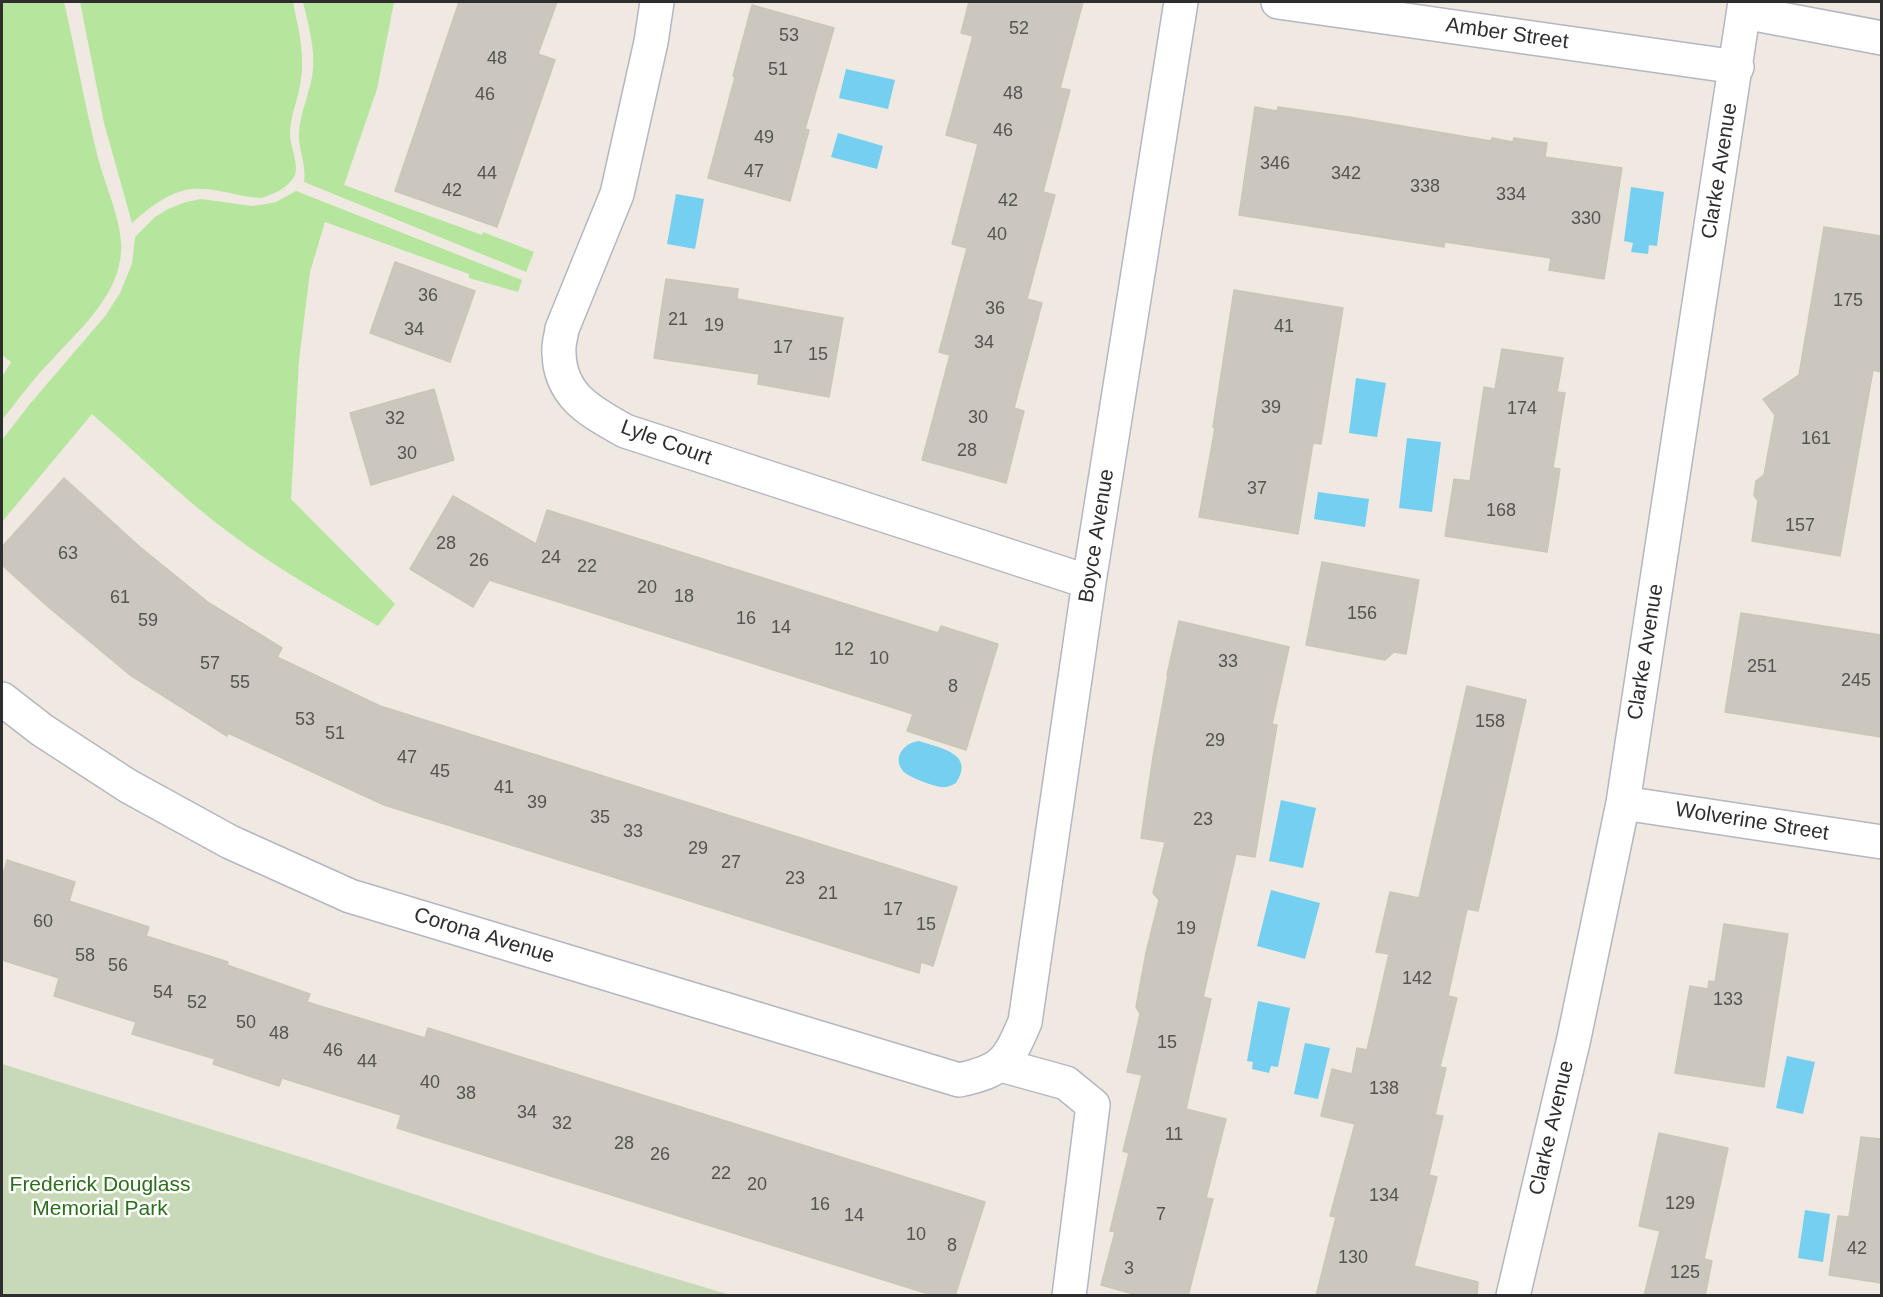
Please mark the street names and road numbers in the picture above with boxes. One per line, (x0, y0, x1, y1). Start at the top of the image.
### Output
street label: Amber Street (1444, 13, 1570, 55)
street label: Clarke Avenue (1697, 101, 1743, 241)
street label: Lyle Court (617, 415, 715, 471)
street label: Boyce Avenue (1074, 467, 1120, 605)
street label: Clarke Avenue (1623, 582, 1669, 722)
street label: Wolverine Street (1674, 797, 1830, 847)
street label: Corona Avenue (411, 903, 557, 969)
street label: Clarke Avenue (1524, 1058, 1580, 1198)

